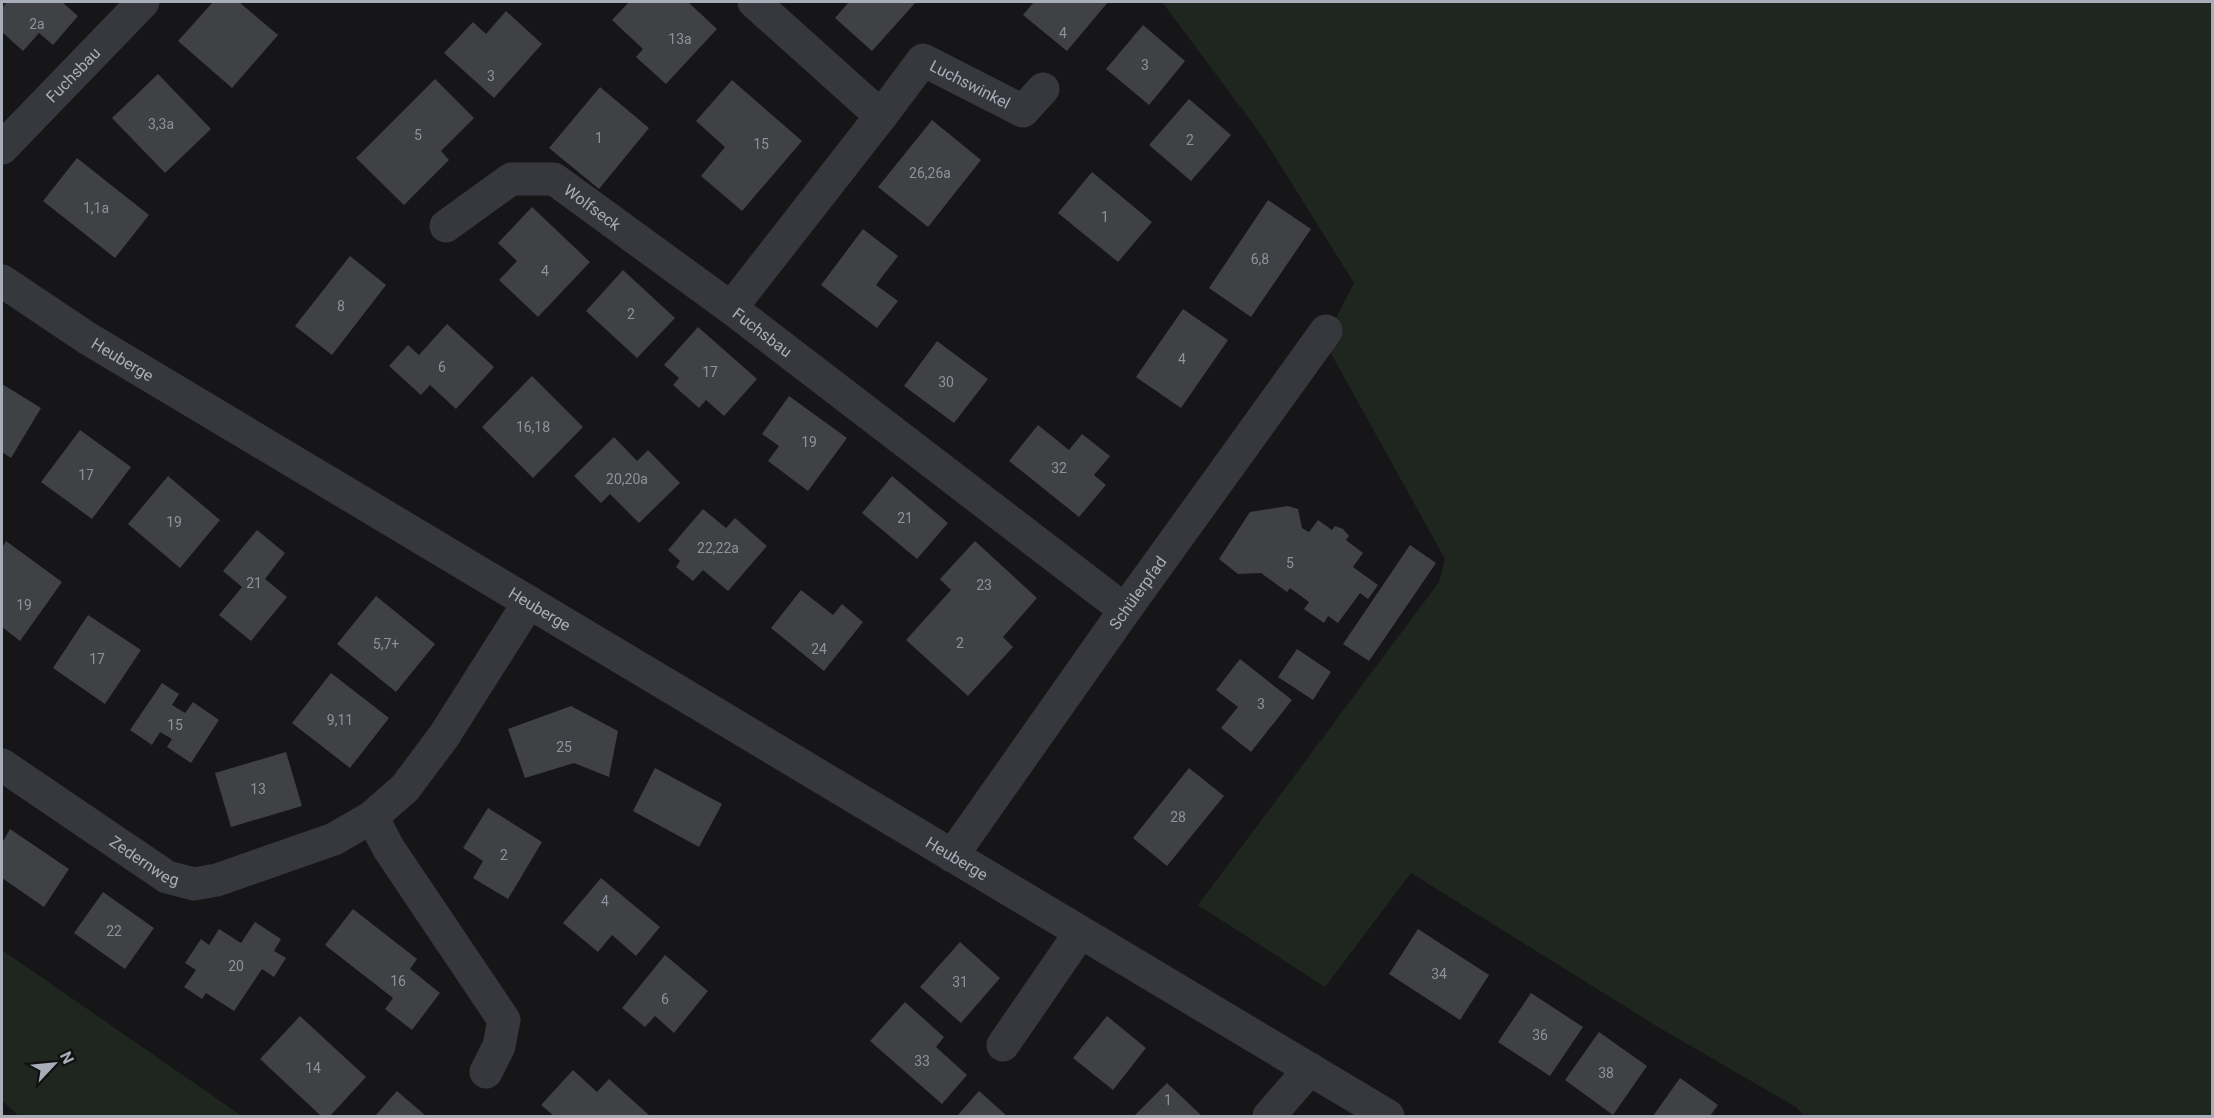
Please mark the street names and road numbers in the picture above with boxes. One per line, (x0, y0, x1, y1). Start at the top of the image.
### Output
street label: Fuchsbau (42, 43, 104, 106)
street label: Luchswinkel (927, 56, 1014, 112)
street label: Wolfseck (560, 180, 626, 235)
street label: Fuchsbau (729, 303, 796, 361)
street label: Heuberge (88, 334, 157, 385)
street label: Schülerpfad (1105, 552, 1170, 633)
street label: Heuberge (505, 583, 574, 635)
street label: Zedernweg (106, 832, 181, 889)
street label: Heuberge (923, 832, 991, 884)

